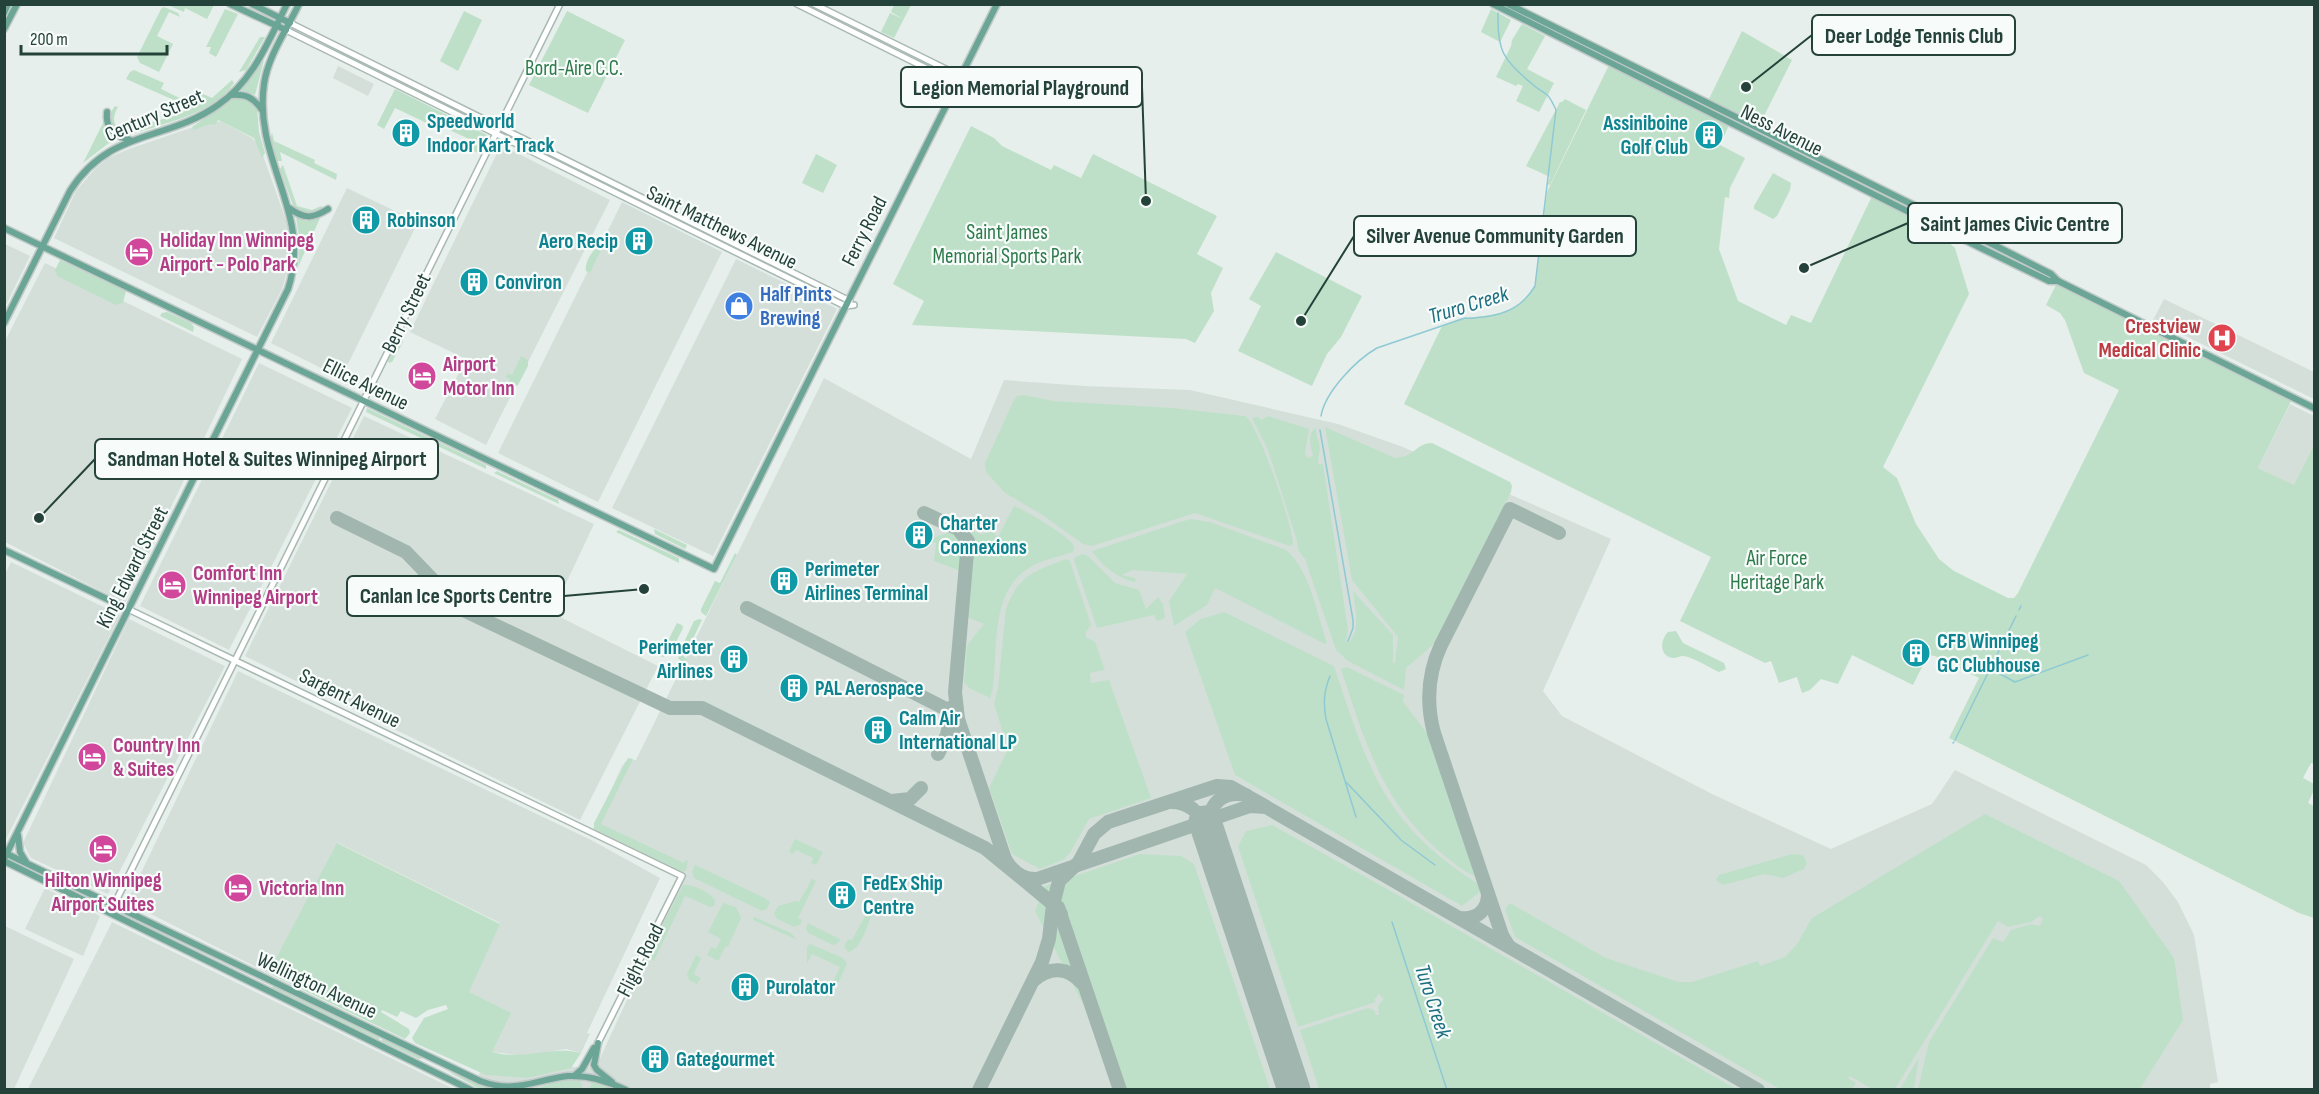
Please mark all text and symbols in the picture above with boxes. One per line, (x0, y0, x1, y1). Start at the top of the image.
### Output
callout: Deer Lodge Tennis Club (1812, 15, 2015, 55)
scale bar (21, 18, 166, 56)
text: Deer Lodge Tennis Club (1825, 23, 2003, 50)
text: 200 m (30, 29, 68, 50)
park label: Bord-Aire C.C. (525, 56, 623, 81)
callout: Legion Memorial Playground (901, 67, 1142, 107)
text: Legion Memorial Playground (913, 75, 1129, 102)
street label: Century Street (101, 83, 207, 147)
street label: Ness Avenue (1737, 99, 1827, 162)
place label: Speedworld Indoor Kart Track (427, 109, 555, 158)
place label: Assiniboine Golf Club (1602, 111, 1688, 160)
building icon: Speedworld Indoor Kart Track (390, 117, 422, 149)
building icon: Assiniboine Golf Club (1693, 119, 1725, 151)
street label: Saint Matthews Avenue (642, 180, 801, 275)
street label: Ferry Road (836, 192, 893, 270)
callout: Saint James Civic Centre (1908, 203, 2122, 243)
building icon: Robinson (350, 204, 382, 236)
place label: Robinson (387, 208, 456, 233)
text: Saint James Civic Centre (1920, 211, 2110, 238)
callout: Silver Avenue Community Garden (1354, 216, 1636, 256)
park label: Saint James Memorial Sports Park (933, 220, 1081, 269)
text: Silver Avenue Community Garden (1366, 223, 1624, 250)
building icon: Aero Recip (623, 225, 655, 257)
place label: Holiday Inn Winnipeg Airport - Polo Park (159, 228, 314, 277)
place label: Aero Recip (538, 229, 618, 254)
hotel icon: Holiday Inn Winnipeg Airport - Polo Park (123, 236, 155, 268)
building icon: Conviron (458, 266, 490, 298)
street label: Berry Street (376, 269, 436, 357)
place label: Conviron (495, 270, 562, 295)
water label: Truro Creek (1425, 280, 1512, 330)
place label: Half Pints Brewing (760, 282, 832, 331)
shop icon: Half Pints Brewing (723, 290, 755, 322)
place label: Crestview Medical Clinic (2098, 314, 2201, 363)
hospital icon: Crestview Medical Clinic (2206, 322, 2238, 354)
place label: Airport Motor Inn (442, 352, 515, 401)
street label: Ellice Avenue (319, 353, 413, 416)
hotel icon: Airport Motor Inn (406, 360, 438, 392)
callout: Sandman Hotel & Suites Winnipeg Airport (95, 439, 438, 479)
text: Sandman Hotel & Suites Winnipeg Airport (107, 446, 427, 473)
street label: King Edward Street (91, 502, 174, 632)
place label: Charter Connexions (940, 511, 1027, 560)
building icon: Charter Connexions (903, 519, 935, 551)
park label: Air Force Heritage Park (1730, 546, 1824, 595)
place label: Perimeter Airlines Terminal (804, 557, 928, 606)
place label: Comfort Inn Winnipeg Airport (193, 561, 318, 610)
building icon: Perimeter Airlines Terminal (768, 565, 800, 597)
hotel icon: Comfort Inn Winnipeg Airport (156, 569, 188, 601)
callout: Canlan Ice Sports Centre (347, 576, 564, 616)
text: Canlan Ice Sports Centre (360, 583, 552, 610)
place label: CFB Winnipeg GC Clubhouse (1937, 629, 2040, 678)
place label: Perimeter Airlines (639, 635, 714, 684)
building icon: CFB Winnipeg GC Clubhouse (1900, 637, 1932, 669)
building icon: Perimeter Airlines (718, 643, 750, 675)
street label: Sargent Avenue (295, 663, 404, 734)
building icon: PAL Aerospace (778, 672, 810, 704)
place label: PAL Aerospace (815, 676, 923, 701)
place label: Calm Air International LP (899, 706, 1017, 755)
building icon: Calm Air International LP (862, 714, 894, 746)
place label: Country Inn & Suites (113, 733, 200, 782)
hotel icon: Country Inn & Suites (76, 741, 108, 773)
hotel icon: Hilton Winnipeg Airport Suites (87, 833, 119, 865)
place label: Hilton Winnipeg Airport Suites (44, 868, 162, 917)
place label: FedEx Ship Centre (863, 871, 943, 920)
hotel icon: Victoria Inn (222, 872, 254, 904)
place label: Victoria Inn (259, 876, 344, 901)
building icon: FedEx Ship Centre (826, 879, 858, 911)
street label: Flight Road (611, 920, 669, 1001)
street label: Wellington Avenue (253, 947, 381, 1024)
water label: Turo Creek (1408, 961, 1457, 1043)
building icon: Purolator (729, 971, 761, 1003)
place label: Purolator (766, 975, 836, 1000)
building icon: Gategourmet (639, 1043, 671, 1075)
place label: Gategourmet (676, 1047, 775, 1072)

